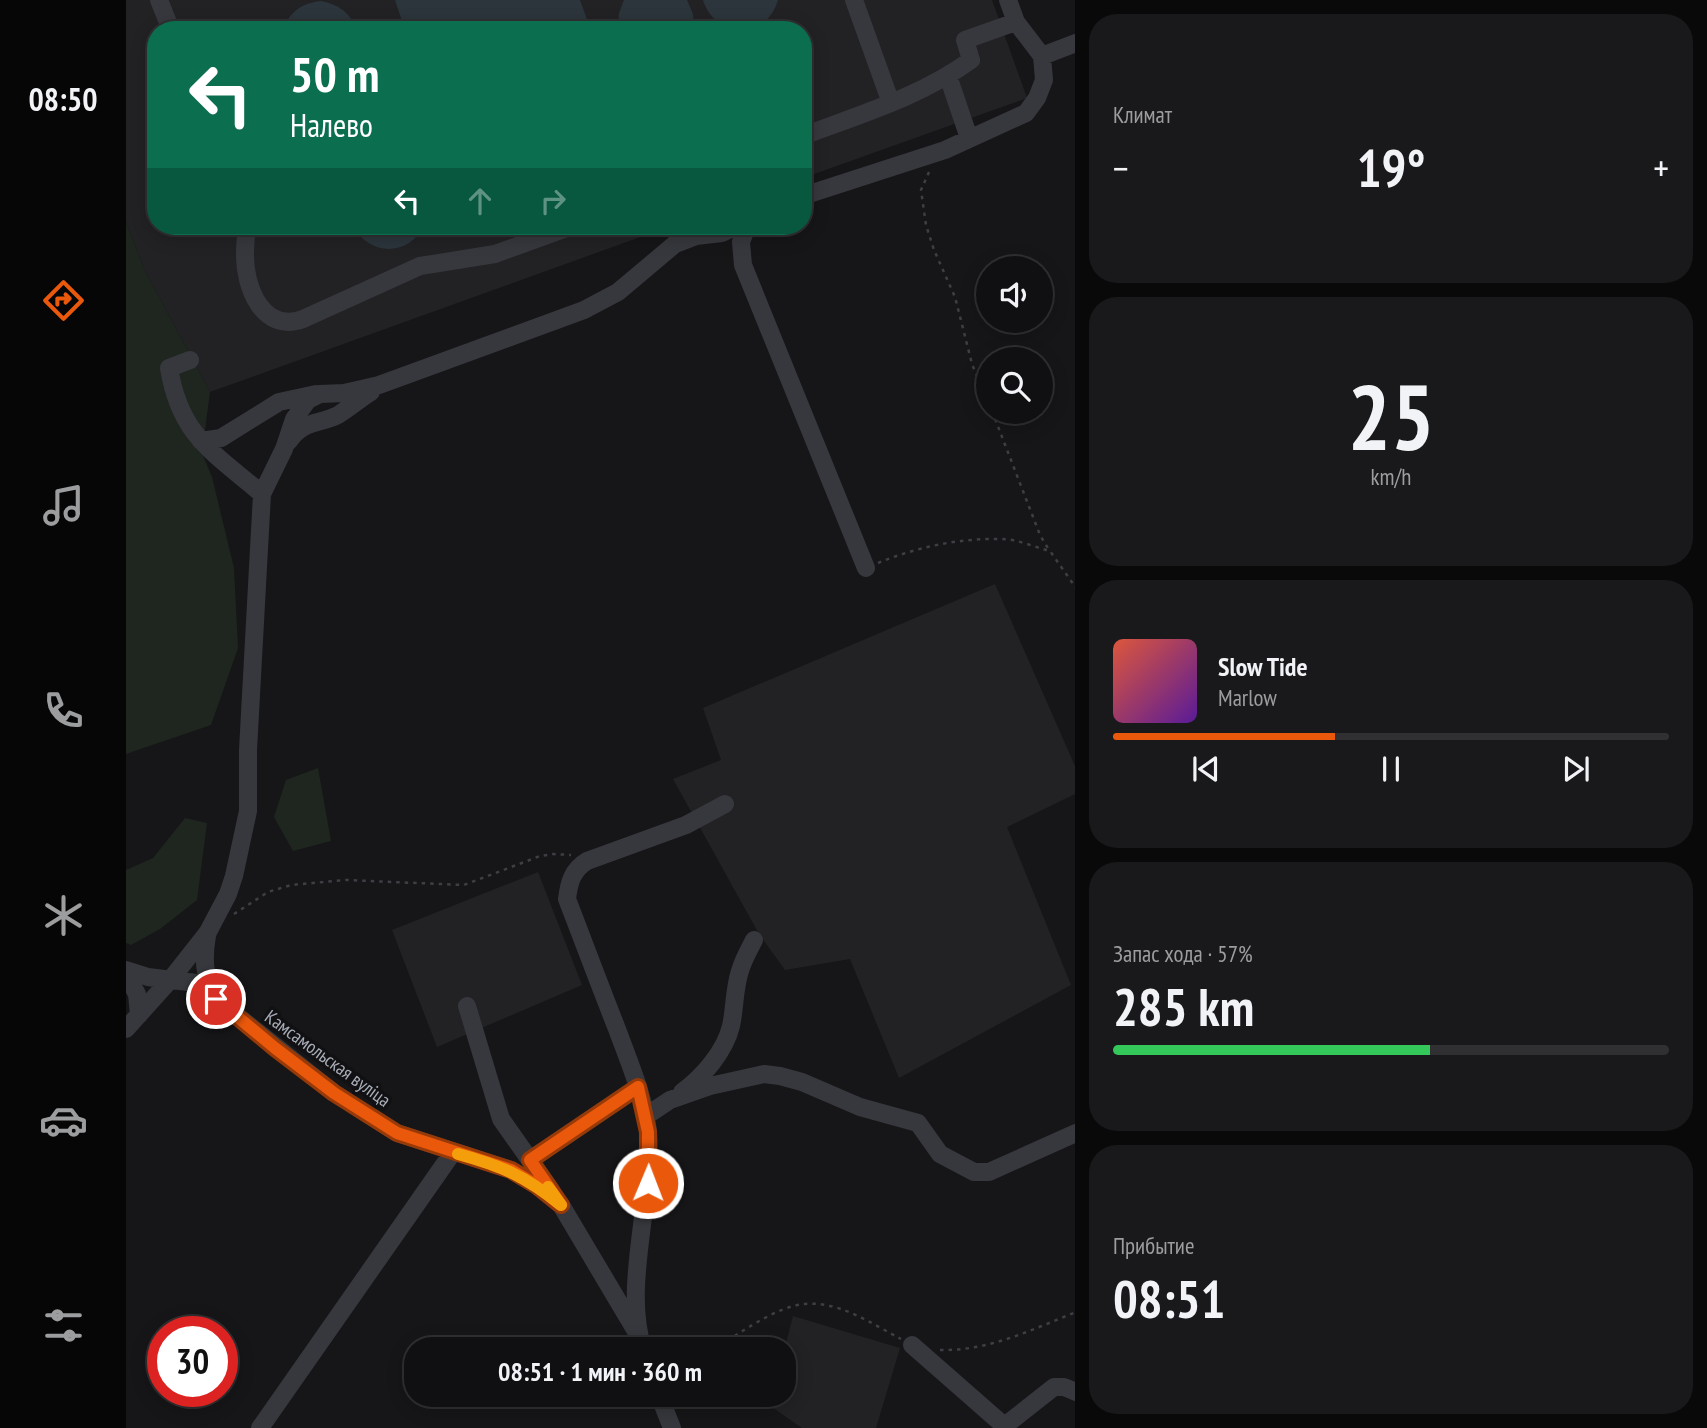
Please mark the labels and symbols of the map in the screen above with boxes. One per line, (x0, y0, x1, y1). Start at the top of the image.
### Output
pin (186, 969, 246, 1029)
street label: Камсамольская вуліца (260, 1004, 396, 1112)
position arrow (611, 1146, 685, 1220)
speed limit sign: 30 (147, 1316, 238, 1407)

